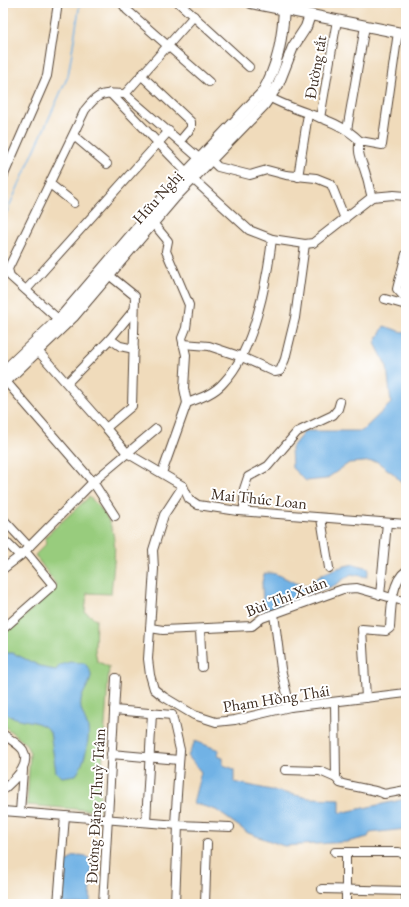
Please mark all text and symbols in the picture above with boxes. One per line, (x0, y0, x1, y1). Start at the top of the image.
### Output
street label: Đường tắt (300, 34, 331, 101)
street label: Hữu Nghị (128, 166, 187, 229)
street label: Mai Thúc Loan (210, 483, 309, 514)
street label: Bùi Thị Xuân (242, 571, 330, 622)
street label: Phạm Hồng Thái (221, 680, 331, 717)
street label: Đường Đặng Thuỳ Trâm (81, 727, 110, 884)

